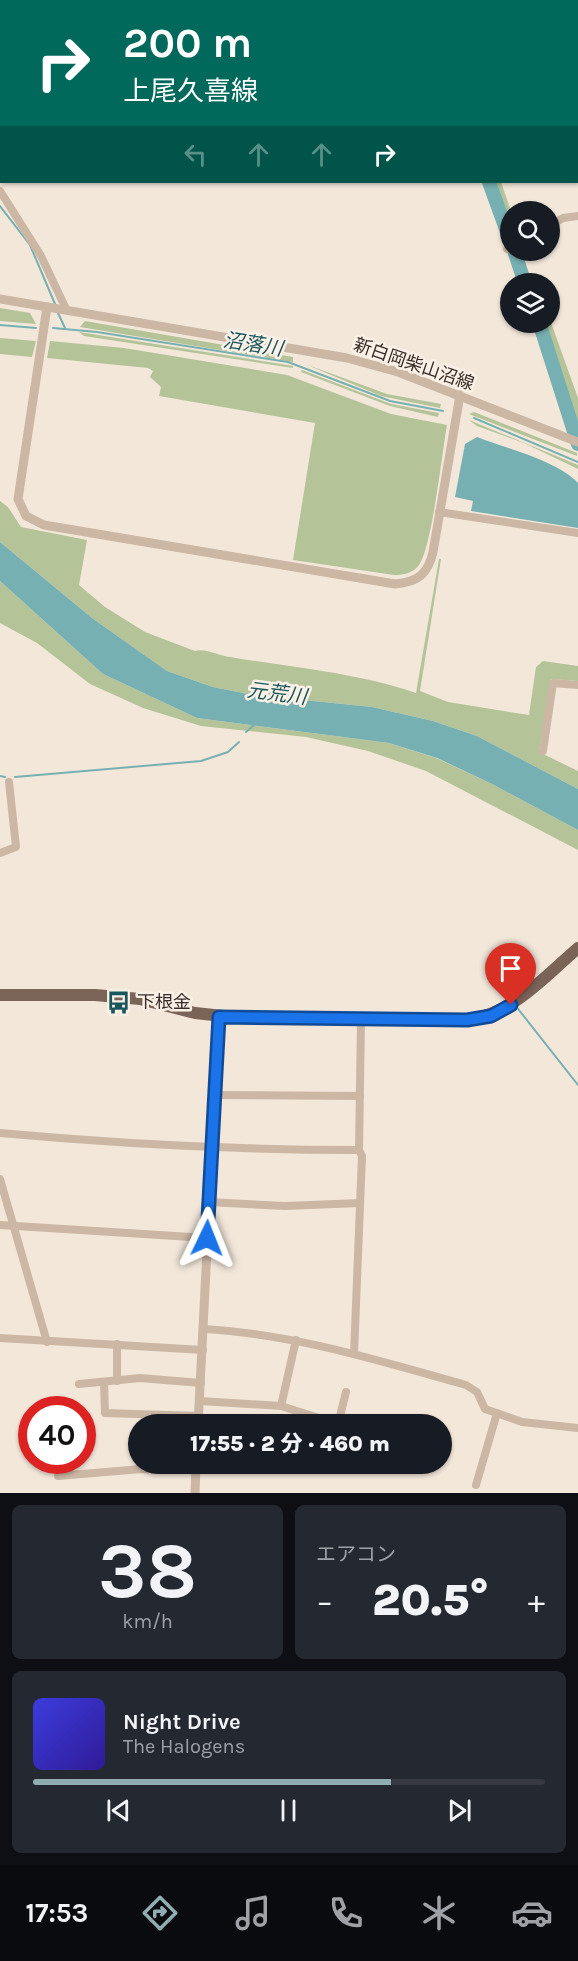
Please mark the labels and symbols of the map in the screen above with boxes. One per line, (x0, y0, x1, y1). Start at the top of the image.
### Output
water label: 沼落川 (221, 328, 286, 361)
street label: 新白岡柴山沼線 (351, 333, 477, 395)
water label: 元荒川 (246, 678, 310, 709)
pin (485, 943, 536, 1005)
bus stop icon: 下根金 (106, 989, 132, 1015)
place label: 下根金 (137, 991, 191, 1013)
position arrow (175, 1206, 239, 1270)
speed limit sign: 40 (18, 1396, 96, 1474)

